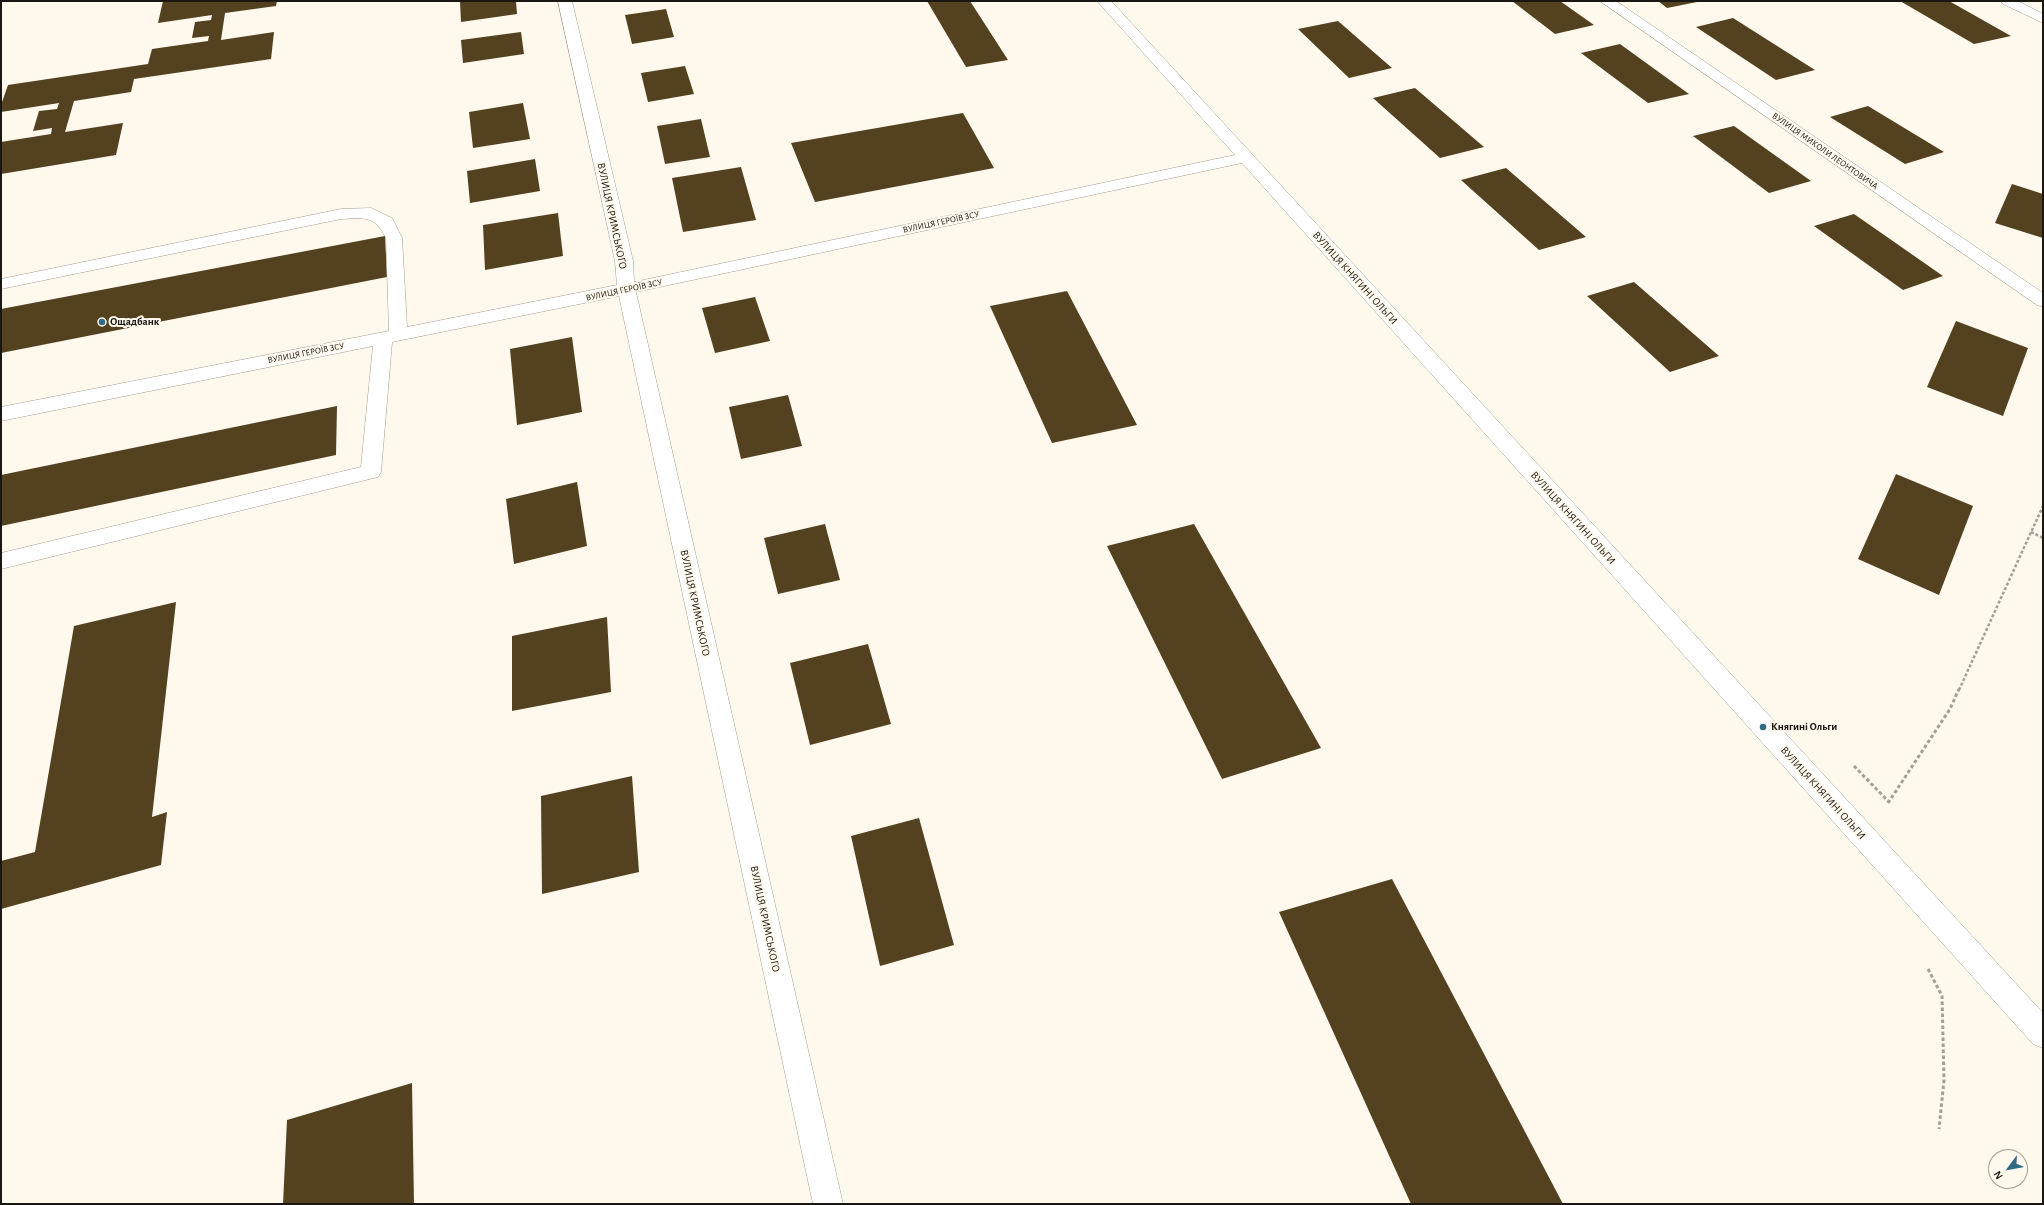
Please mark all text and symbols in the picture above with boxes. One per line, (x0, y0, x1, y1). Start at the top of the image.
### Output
street label: ВУЛИЦЯ МИКОЛИ ЛЕОНТОВИЧА (1770, 110, 1880, 192)
street label: ВУЛИЦЯ КРИМСЬКОГО (594, 161, 630, 271)
street label: ВУЛИЦЯ ГЕРОЇВ ЗСУ (902, 209, 980, 235)
street label: ВУЛИЦЯ КНЯГИНІ ОЛЬГИ (1310, 229, 1400, 327)
street label: ВУЛИЦЯ ГЕРОЇВ ЗСУ (585, 277, 663, 303)
place label: Ощадбанк (110, 315, 159, 329)
marker: Ощадбанк (97, 317, 107, 327)
street label: ВУЛИЦЯ ГЕРОЇВ ЗСУ (267, 340, 345, 366)
street label: ВУЛИЦЯ КНЯГИНІ ОЛЬГИ (1528, 469, 1618, 567)
street label: ВУЛИЦЯ КРИМСЬКОГО (677, 548, 713, 658)
place label: Княгині Ольги (1771, 720, 1837, 734)
marker: Княгині Ольги (1758, 722, 1768, 732)
street label: ВУЛИЦЯ КНЯГИНІ ОЛЬГИ (1778, 744, 1868, 842)
street label: ВУЛИЦЯ КРИМСЬКОГО (747, 864, 783, 974)
north arrow (1988, 1149, 2028, 1189)
text: N (1992, 1169, 2005, 1181)

